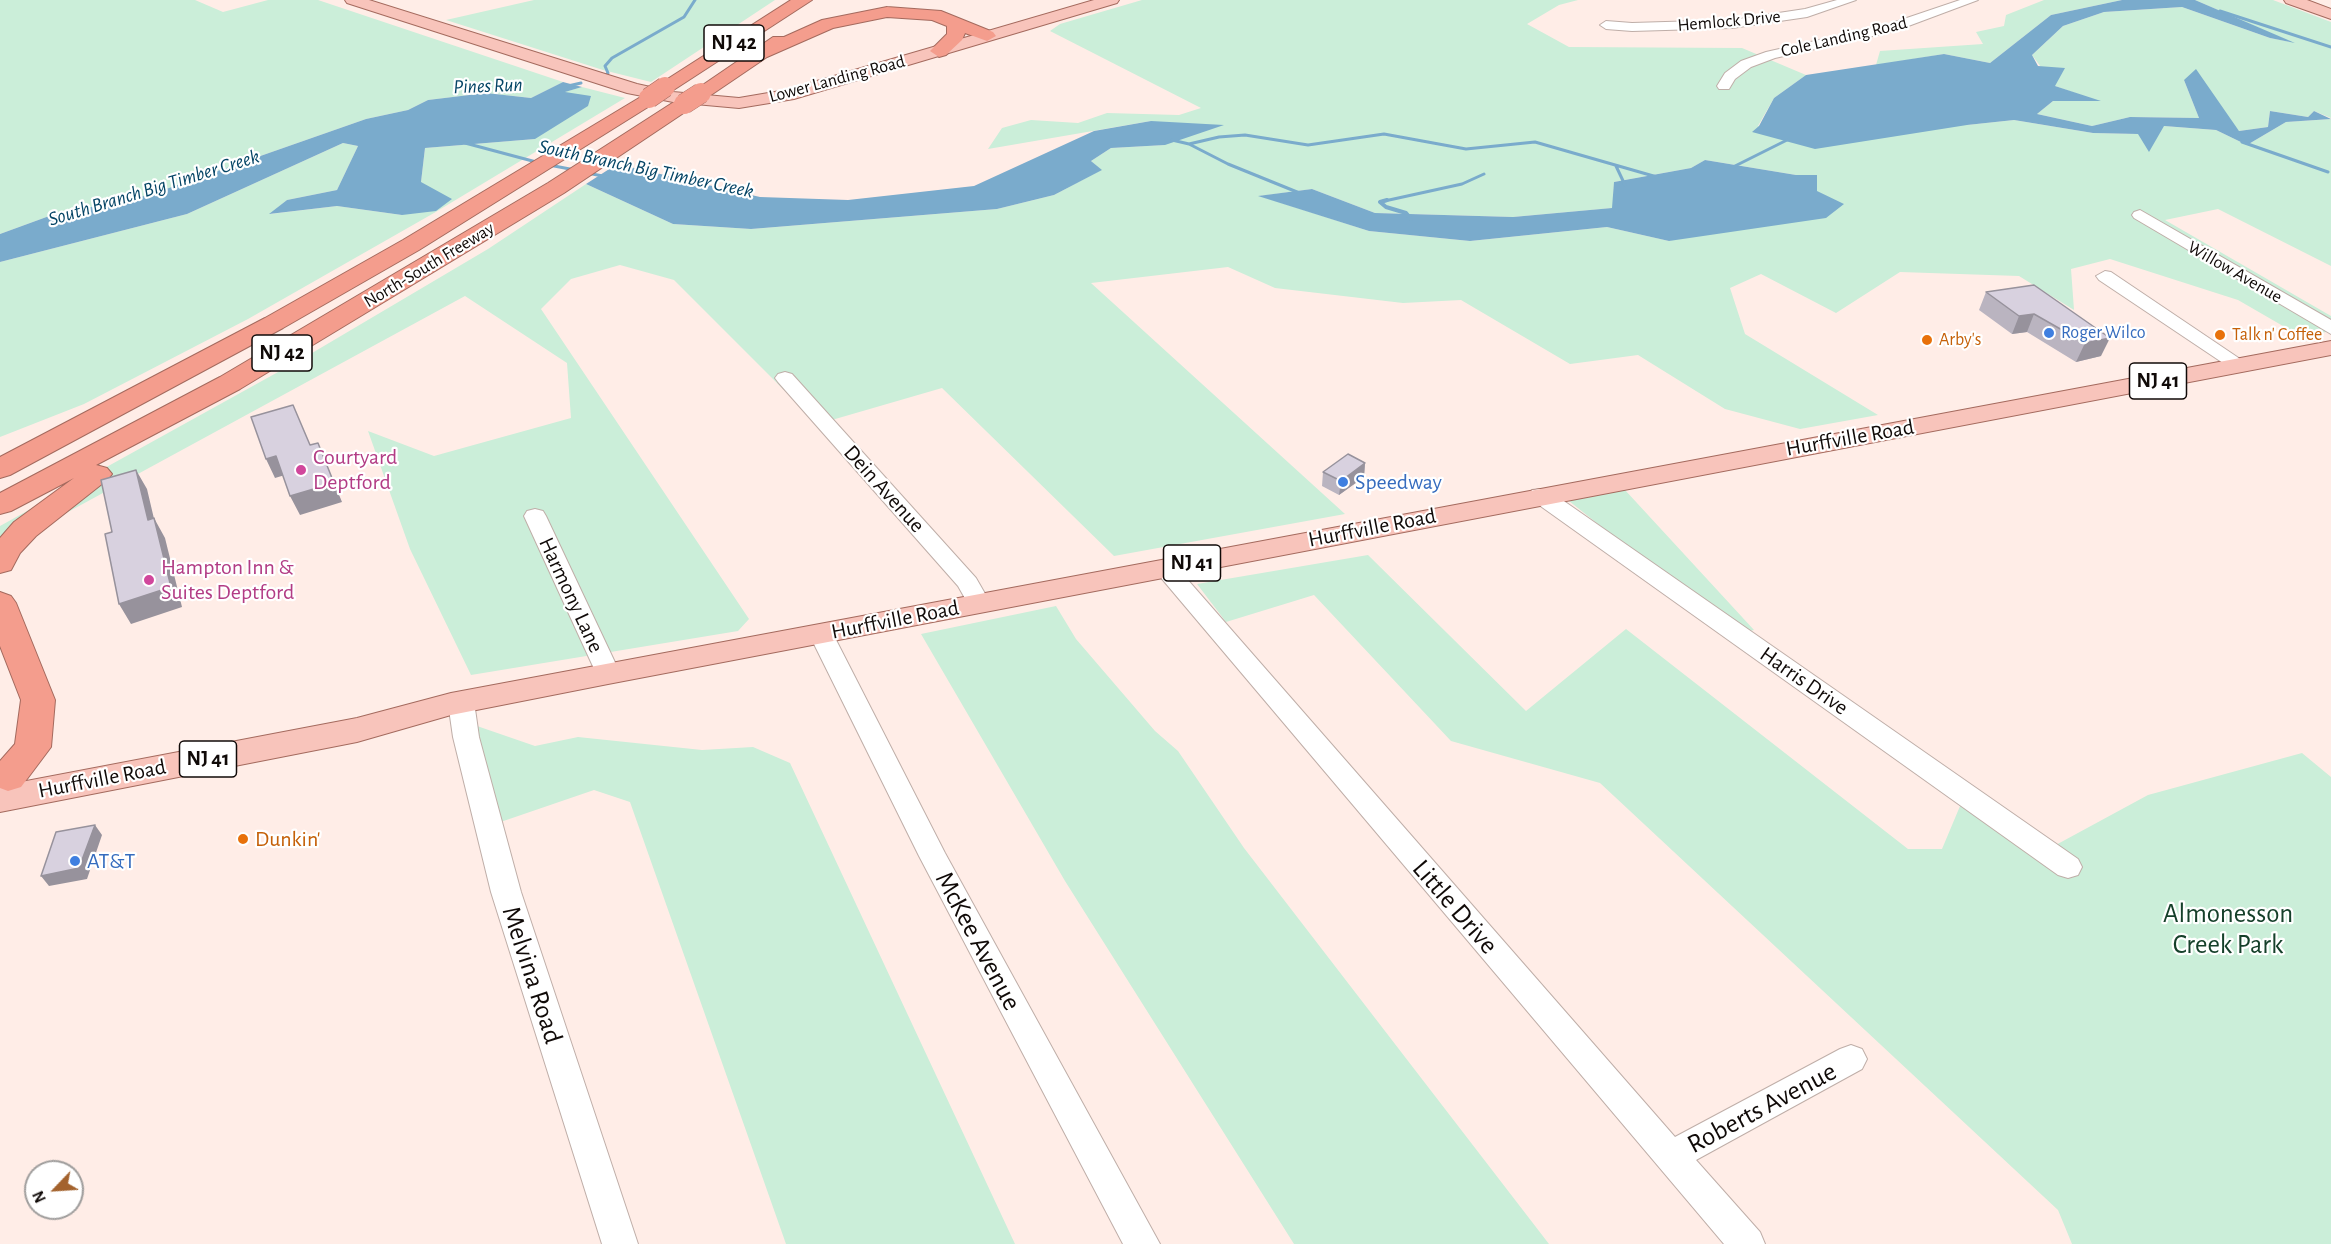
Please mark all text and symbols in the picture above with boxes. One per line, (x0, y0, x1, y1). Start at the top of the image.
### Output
street label: Hemlock Drive (1677, 6, 1781, 36)
street label: Cole Landing Road (1779, 12, 1909, 62)
road number: NJ 42 (704, 25, 764, 61)
street label: Lower Landing Road (766, 50, 908, 108)
water label: Pines Run (453, 73, 523, 99)
water label: South Branch Big Timber Creek (536, 134, 756, 204)
water label: South Branch Big Timber Creek (46, 144, 262, 232)
street label: North-South Freeway (360, 218, 498, 312)
street label: Willow Avenue (2184, 236, 2286, 308)
place label: Roger Wilco (2061, 322, 2146, 344)
place label: Talk n' Coffee (2232, 324, 2322, 346)
marker: Roger Wilco (2042, 326, 2056, 340)
marker: Talk n' Coffee (2213, 328, 2227, 342)
place label: Arby's (1939, 329, 1981, 351)
marker: Arby's (1920, 333, 1934, 347)
road number: NJ 42 (252, 335, 312, 371)
road number: NJ 41 (2130, 363, 2186, 399)
street label: Hurffville Road (1784, 414, 1916, 462)
street label: Dein Avenue (838, 440, 930, 538)
place label: Courtyard Deptford (313, 444, 397, 496)
marker: Courtyard Deptford (294, 463, 308, 477)
place label: Speedway (1355, 469, 1442, 495)
marker: Speedway (1336, 475, 1350, 489)
street label: Hurffville Road (1306, 503, 1438, 553)
street label: Harmony Lane (533, 533, 609, 657)
road number: NJ 41 (1164, 545, 1220, 581)
place label: Hampton Inn & Suites Deptford (161, 554, 294, 606)
marker: Hampton Inn & Suites Deptford (142, 573, 156, 587)
street label: Hurffville Road (829, 595, 961, 645)
street label: Harris Drive (1755, 641, 1853, 721)
road number: NJ 41 (180, 741, 236, 777)
street label: Hurffville Road (36, 754, 168, 804)
place label: Dunkin' (255, 826, 321, 852)
marker: Dunkin' (236, 832, 250, 846)
place label: AT&T (87, 848, 135, 874)
street label: Little Drive (1405, 853, 1505, 961)
marker: AT&T (68, 854, 82, 868)
street label: McKee Avenue (928, 866, 1028, 1016)
park label: Almonesson Creek Park (2163, 898, 2293, 961)
street label: Melvina Road (495, 902, 569, 1048)
street label: Roberts Avenue (1682, 1055, 1842, 1161)
north arrow (24, 1160, 84, 1220)
text: N (30, 1188, 49, 1205)

